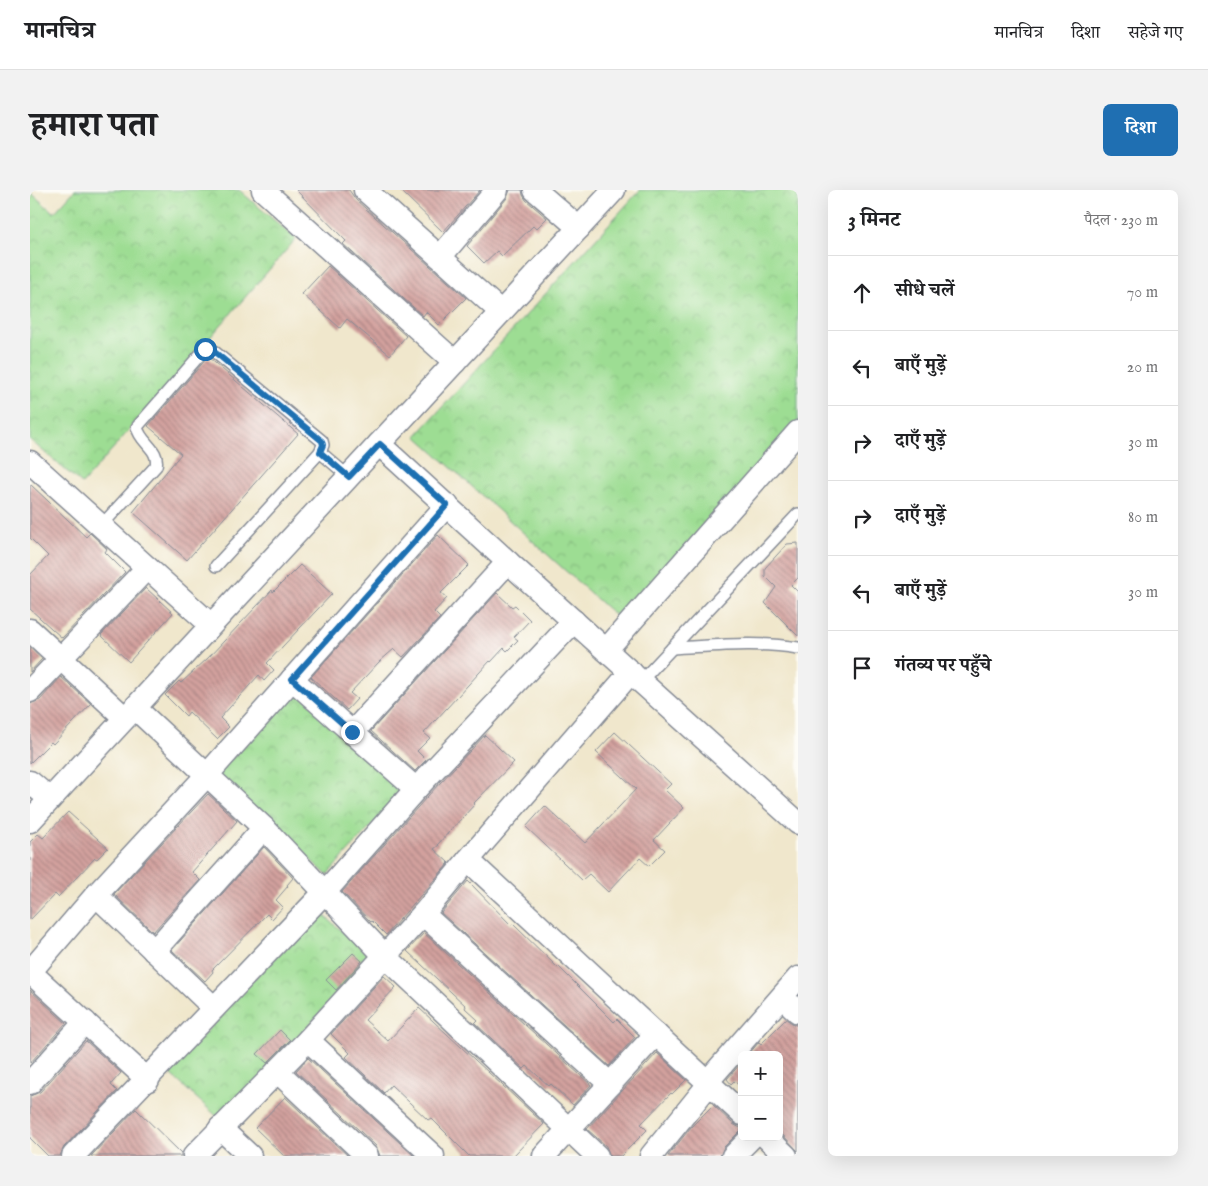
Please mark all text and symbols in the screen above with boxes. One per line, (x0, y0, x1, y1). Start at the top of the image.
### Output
text: मानचित्र (25, 16, 95, 47)
text: मानचित्र (994, 22, 1043, 45)
text: दिशा (1071, 22, 1100, 45)
text: सहेजे गए (1128, 22, 1183, 45)
text: हमारा पता (30, 104, 157, 149)
button: दिशा (1103, 104, 1178, 156)
text: 3 मिनट (848, 207, 900, 234)
text: पैदल · 230 m (1084, 211, 1158, 231)
icon: ahead (848, 279, 876, 307)
text: सीधे चलें (895, 279, 954, 303)
text: 70 m (1127, 283, 1158, 303)
route start (194, 338, 217, 361)
icon: left (848, 354, 876, 382)
text: बाएँ मुड़ें (895, 354, 946, 378)
text: 20 m (1127, 358, 1158, 378)
icon: right (848, 429, 876, 457)
text: दाएँ मुड़ें (895, 429, 946, 453)
text: 30 m (1128, 433, 1158, 453)
icon: right (848, 504, 876, 532)
text: दाएँ मुड़ें (895, 504, 946, 528)
text: 80 m (1128, 508, 1158, 528)
icon: left (848, 579, 876, 607)
text: बाएँ मुड़ें (895, 579, 946, 603)
text: 30 m (1128, 583, 1158, 603)
icon: arrive (848, 654, 876, 682)
text: गंतव्य पर पहुँचे (895, 654, 991, 678)
route end (341, 721, 364, 744)
map controls (738, 1051, 783, 1141)
button: + (738, 1051, 783, 1096)
button: − (738, 1096, 783, 1141)

